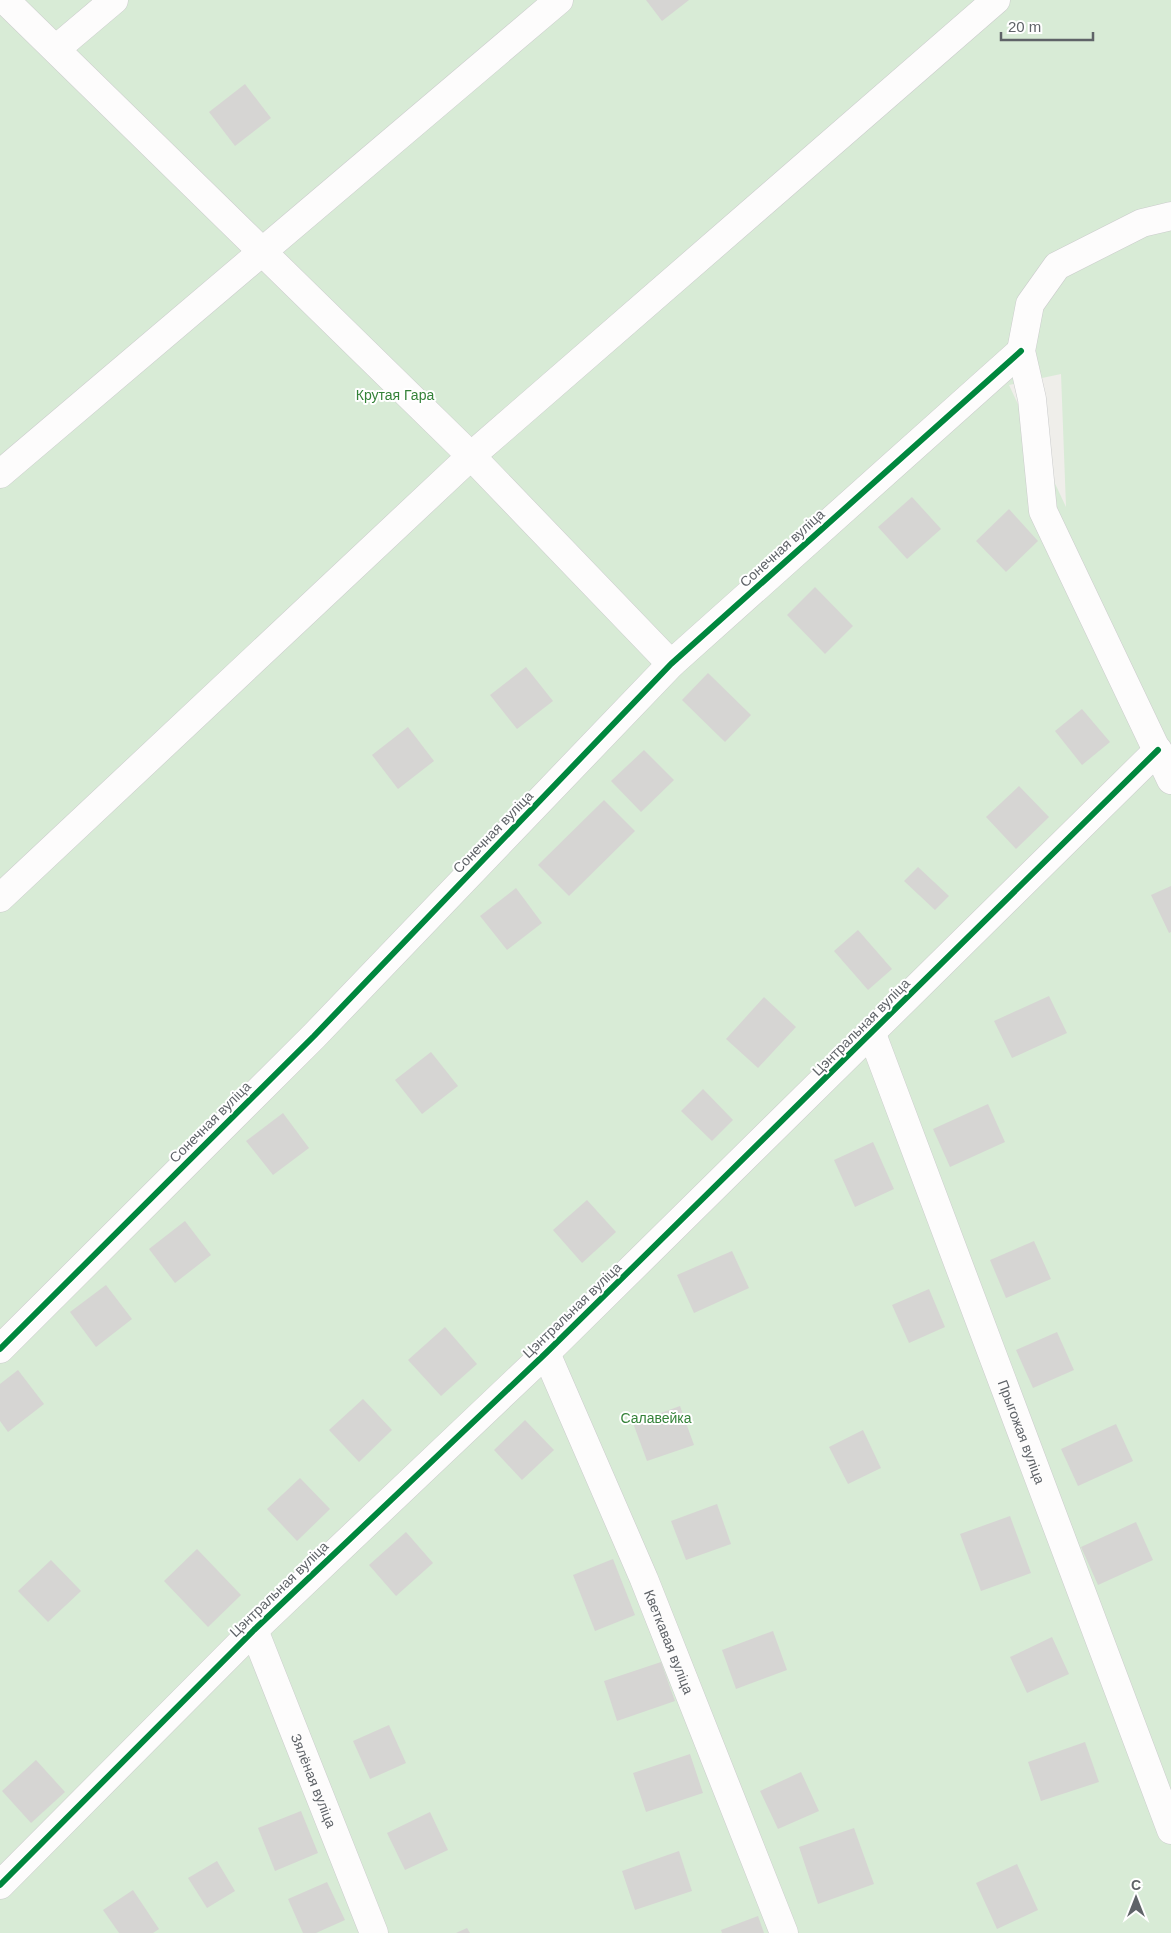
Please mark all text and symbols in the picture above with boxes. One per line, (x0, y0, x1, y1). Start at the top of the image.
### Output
scale bar (1001, 10, 1094, 42)
text: 20 m (1008, 18, 1041, 35)
park label: Крутая Гара (356, 387, 434, 403)
street label: Сонечная вуліца (736, 506, 828, 590)
street label: Сонечная вуліца (450, 787, 536, 876)
street label: Цэнтральная вуліца (809, 975, 913, 1079)
street label: Сонечная вуліца (166, 1078, 254, 1166)
street label: Цэнтральная вуліца (519, 1259, 625, 1361)
street label: Прыгожая вуліца (995, 1378, 1048, 1486)
park label: Салавейка (620, 1410, 692, 1426)
street label: Цэнтральная вуліца (226, 1538, 332, 1640)
street label: Кветкавая вуліца (641, 1587, 697, 1697)
street label: Зялёная вуліца (288, 1731, 340, 1830)
north arrow (1111, 1873, 1161, 1923)
text: С (1131, 1877, 1141, 1893)

